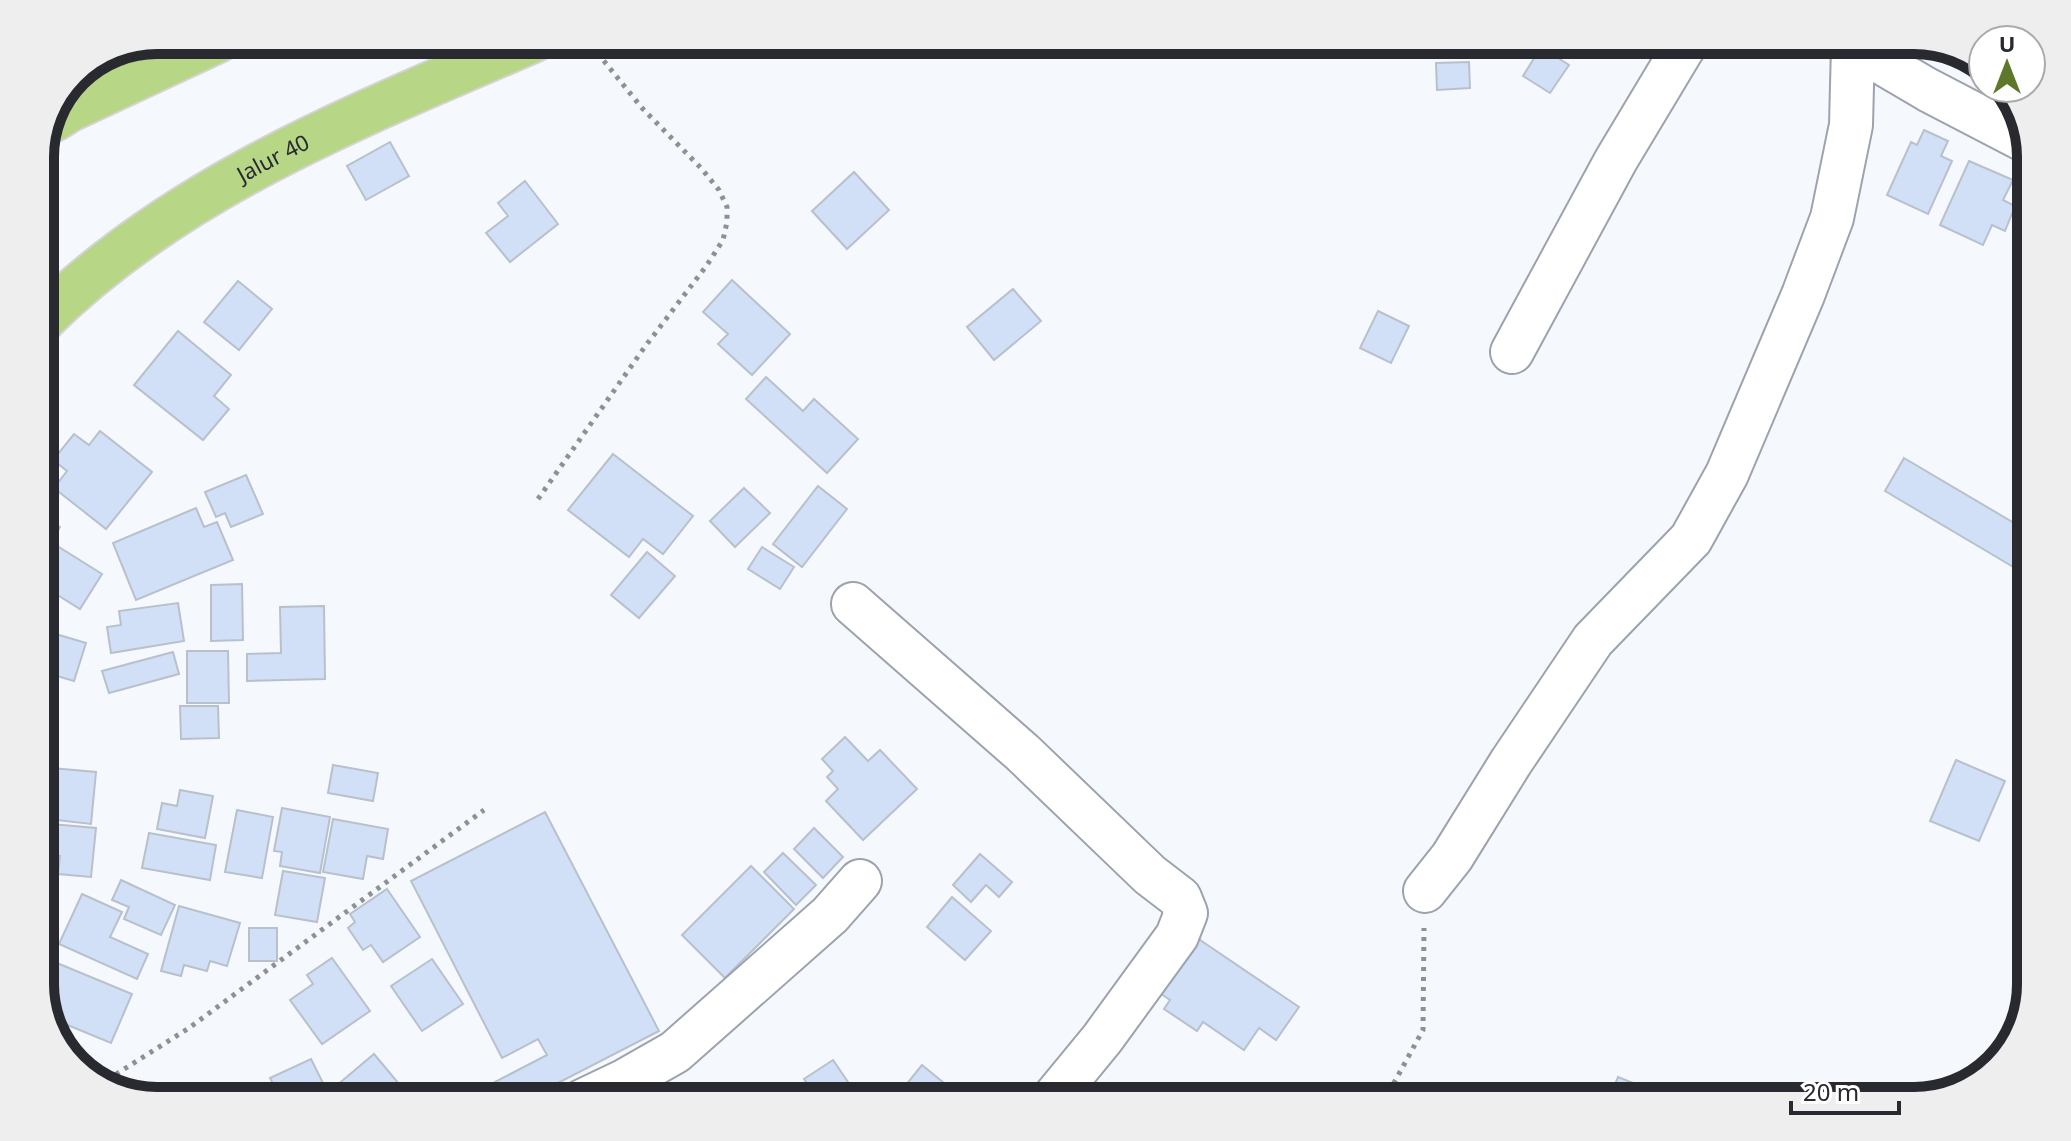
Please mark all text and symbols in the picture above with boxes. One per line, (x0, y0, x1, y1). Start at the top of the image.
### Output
north arrow (1967, 24, 2047, 104)
text: U (1999, 28, 2015, 58)
street label: Jalur 40 (229, 126, 314, 190)
scale bar (1791, 1065, 1899, 1115)
text: 20 m (1803, 1075, 1859, 1108)

